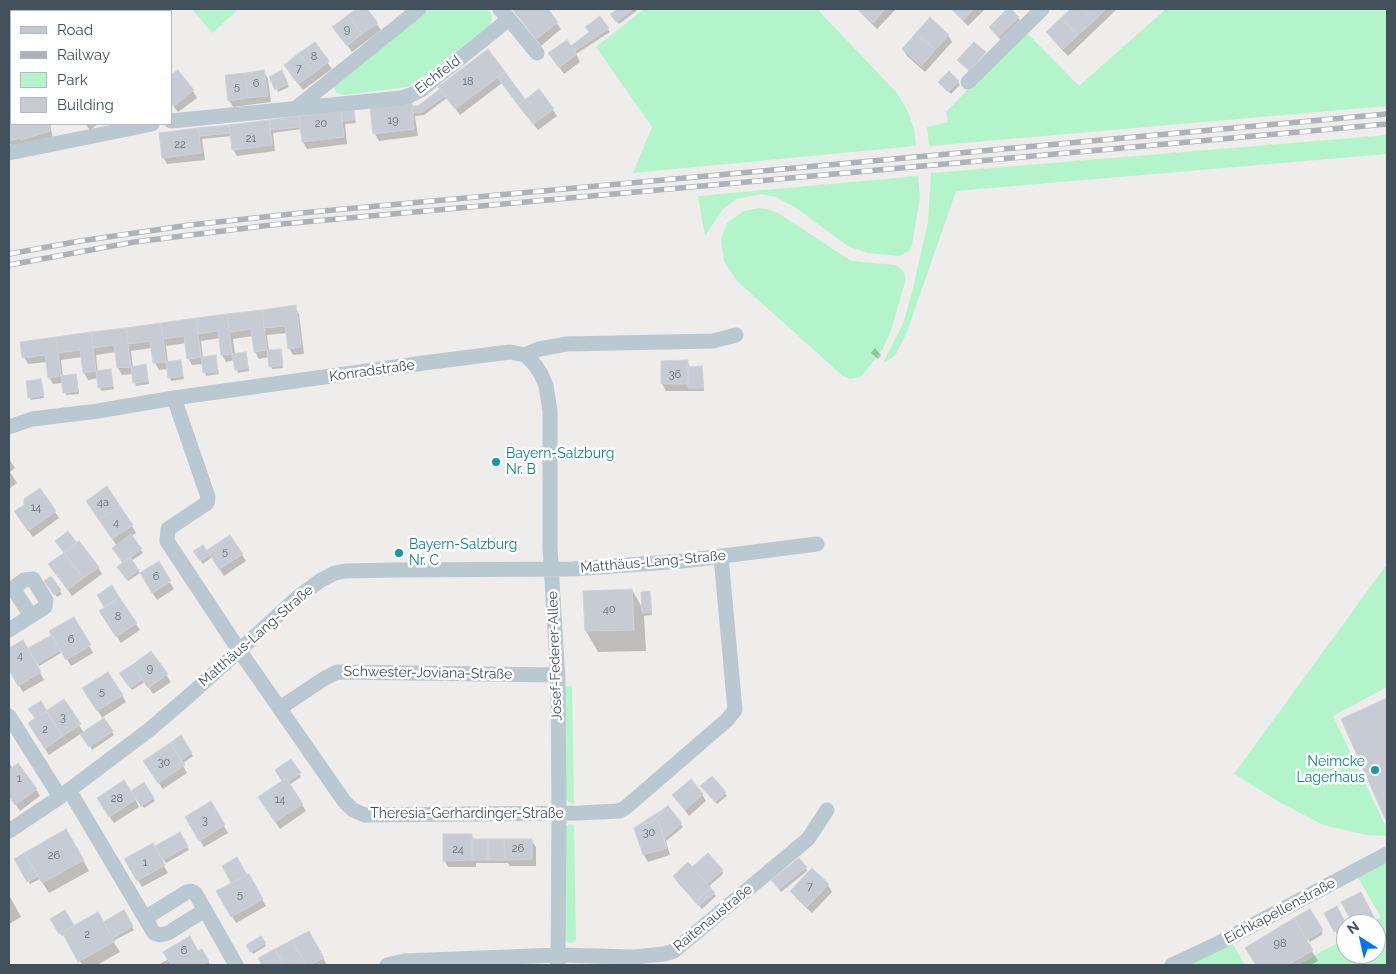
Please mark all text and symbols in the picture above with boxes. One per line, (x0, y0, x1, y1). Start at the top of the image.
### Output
legend (10, 10, 172, 125)
text: Road (57, 21, 93, 39)
house number: 9 (344, 23, 350, 37)
text: Railway (57, 46, 110, 64)
house number: 8 (311, 50, 317, 64)
street label: Eichfeld (412, 53, 464, 97)
house number: 7 (296, 62, 302, 76)
text: Park (57, 71, 88, 89)
house number: 18 (462, 75, 474, 89)
house number: 6 (253, 77, 259, 91)
house number: 5 (234, 80, 240, 94)
text: Building (57, 96, 114, 114)
house number: 19 (387, 114, 399, 128)
house number: 20 (315, 117, 327, 131)
house number: 21 (246, 132, 256, 146)
house number: 22 (174, 138, 186, 152)
street label: Konradstraße (328, 357, 416, 385)
house number: 36 (669, 368, 681, 382)
place label: Bayern-Salzburg Nr. B (506, 446, 614, 478)
marker: Bayern-Salzburg Nr. B (490, 456, 502, 468)
house number: 4a (97, 496, 109, 510)
house number: 14 (31, 501, 41, 515)
house number: 4 (113, 516, 119, 530)
place label: Bayern-Salzburg Nr. C (409, 537, 517, 570)
house number: 5 (222, 545, 228, 559)
marker: Bayern-Salzburg Nr. C (393, 547, 405, 559)
street label: Matthäus-Lang-Straße (580, 547, 726, 577)
house number: 6 (153, 570, 159, 584)
street label: Matthäus-Lang-Straße (195, 582, 317, 690)
street label: Josef-Federer-Allee (544, 591, 566, 721)
house number: 40 (603, 603, 615, 617)
house number: 8 (115, 610, 121, 624)
house number: 6 (68, 633, 74, 647)
house number: 4 (17, 649, 23, 663)
house number: 9 (147, 662, 153, 676)
street label: Schwester-Joviana-Straße (344, 663, 512, 683)
house number: 5 (99, 685, 105, 699)
house number: 3 (60, 711, 66, 725)
house number: 2 (42, 723, 48, 737)
place label: Neimcke Lagerhaus (1297, 754, 1365, 786)
house number: 30 (158, 756, 170, 770)
marker: Neimcke Lagerhaus (1369, 764, 1381, 776)
house number: 1 (17, 772, 21, 786)
house number: 28 (111, 792, 123, 806)
house number: 14 (275, 793, 285, 807)
street label: Theresia-Gerhardinger-Straße (370, 806, 564, 822)
house number: 3 (202, 814, 208, 828)
house number: 30 (643, 826, 655, 840)
house number: 26 (512, 842, 524, 856)
house number: 24 (452, 843, 464, 857)
house number: 26 (48, 849, 60, 863)
house number: 1 (143, 856, 147, 870)
street label: Eichkapellenstraße (1222, 875, 1338, 947)
house number: 7 (807, 880, 813, 894)
street label: Raitenaustraße (670, 881, 756, 955)
house number: 5 (237, 888, 243, 902)
north arrow (1336, 914, 1386, 964)
text: N (1344, 918, 1362, 937)
house number: 2 (84, 928, 90, 942)
house number: 98 (1274, 937, 1286, 951)
house number: 6 (181, 944, 187, 958)

